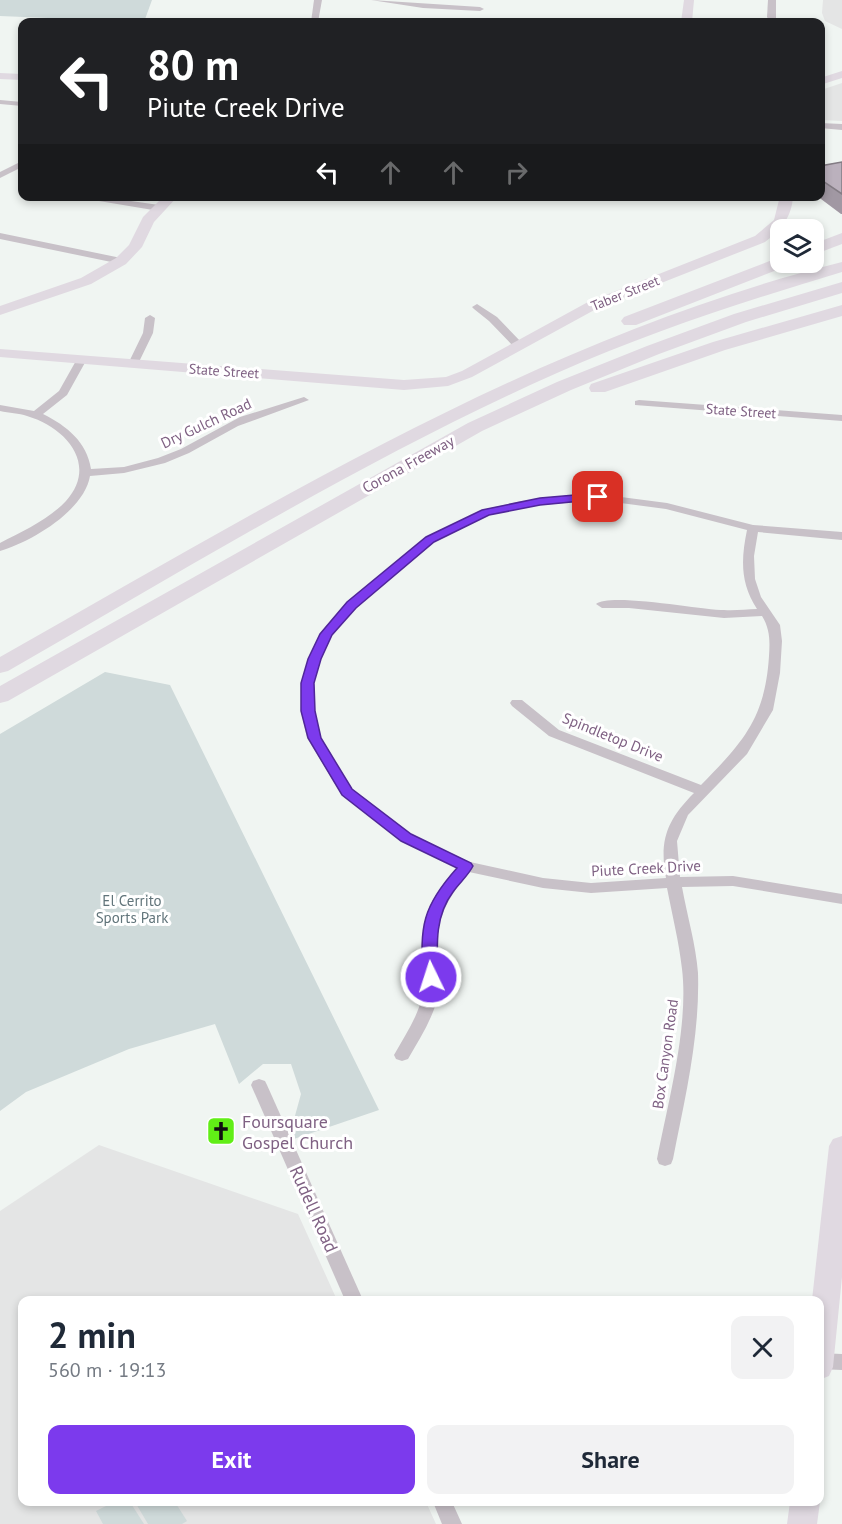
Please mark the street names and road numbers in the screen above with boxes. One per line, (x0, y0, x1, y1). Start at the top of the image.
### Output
street label: Taber Street (588, 271, 662, 315)
street label: State Street (188, 360, 260, 382)
street label: Dry Gulch Road (158, 394, 254, 452)
street label: State Street (705, 400, 777, 422)
street label: Corona Freeway (359, 431, 457, 497)
street label: Spindletop Drive (560, 708, 666, 766)
street label: Piute Creek Drive (591, 856, 701, 880)
street label: Box Canyon Road (648, 998, 682, 1110)
street label: Rudell Road (285, 1162, 343, 1256)

